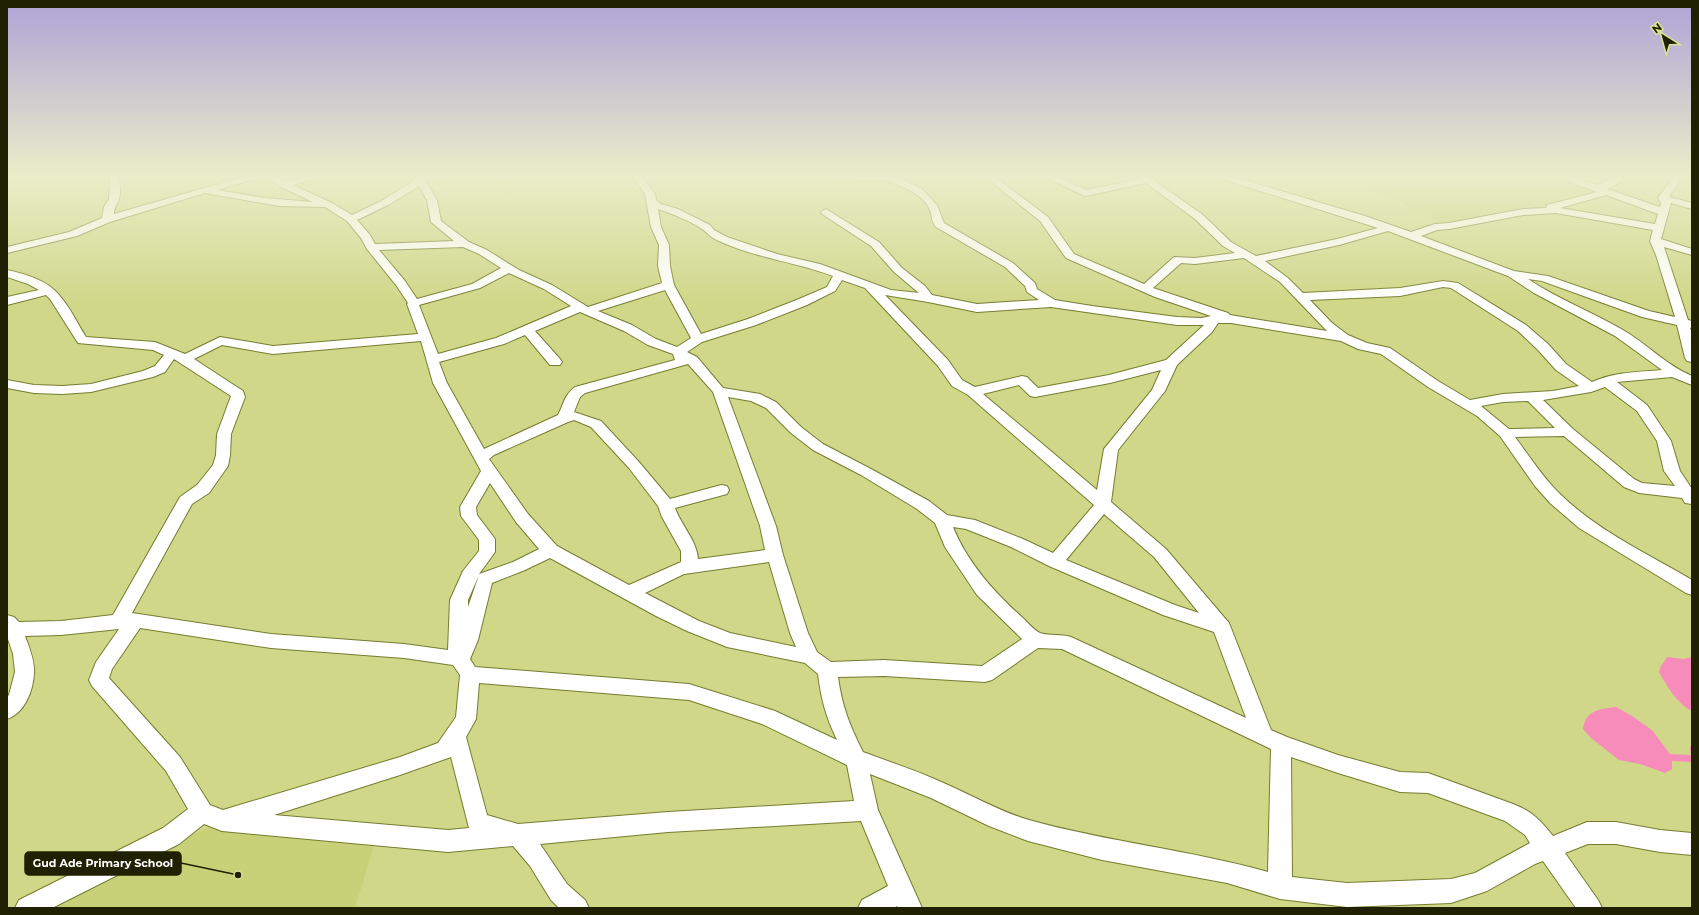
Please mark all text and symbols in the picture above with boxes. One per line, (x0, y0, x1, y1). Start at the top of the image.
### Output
north arrow (1643, 16, 1683, 56)
text: N (1649, 20, 1665, 36)
callout: Gud Ade Primary School (25, 852, 181, 875)
text: Gud Ade Primary School (33, 856, 173, 870)

